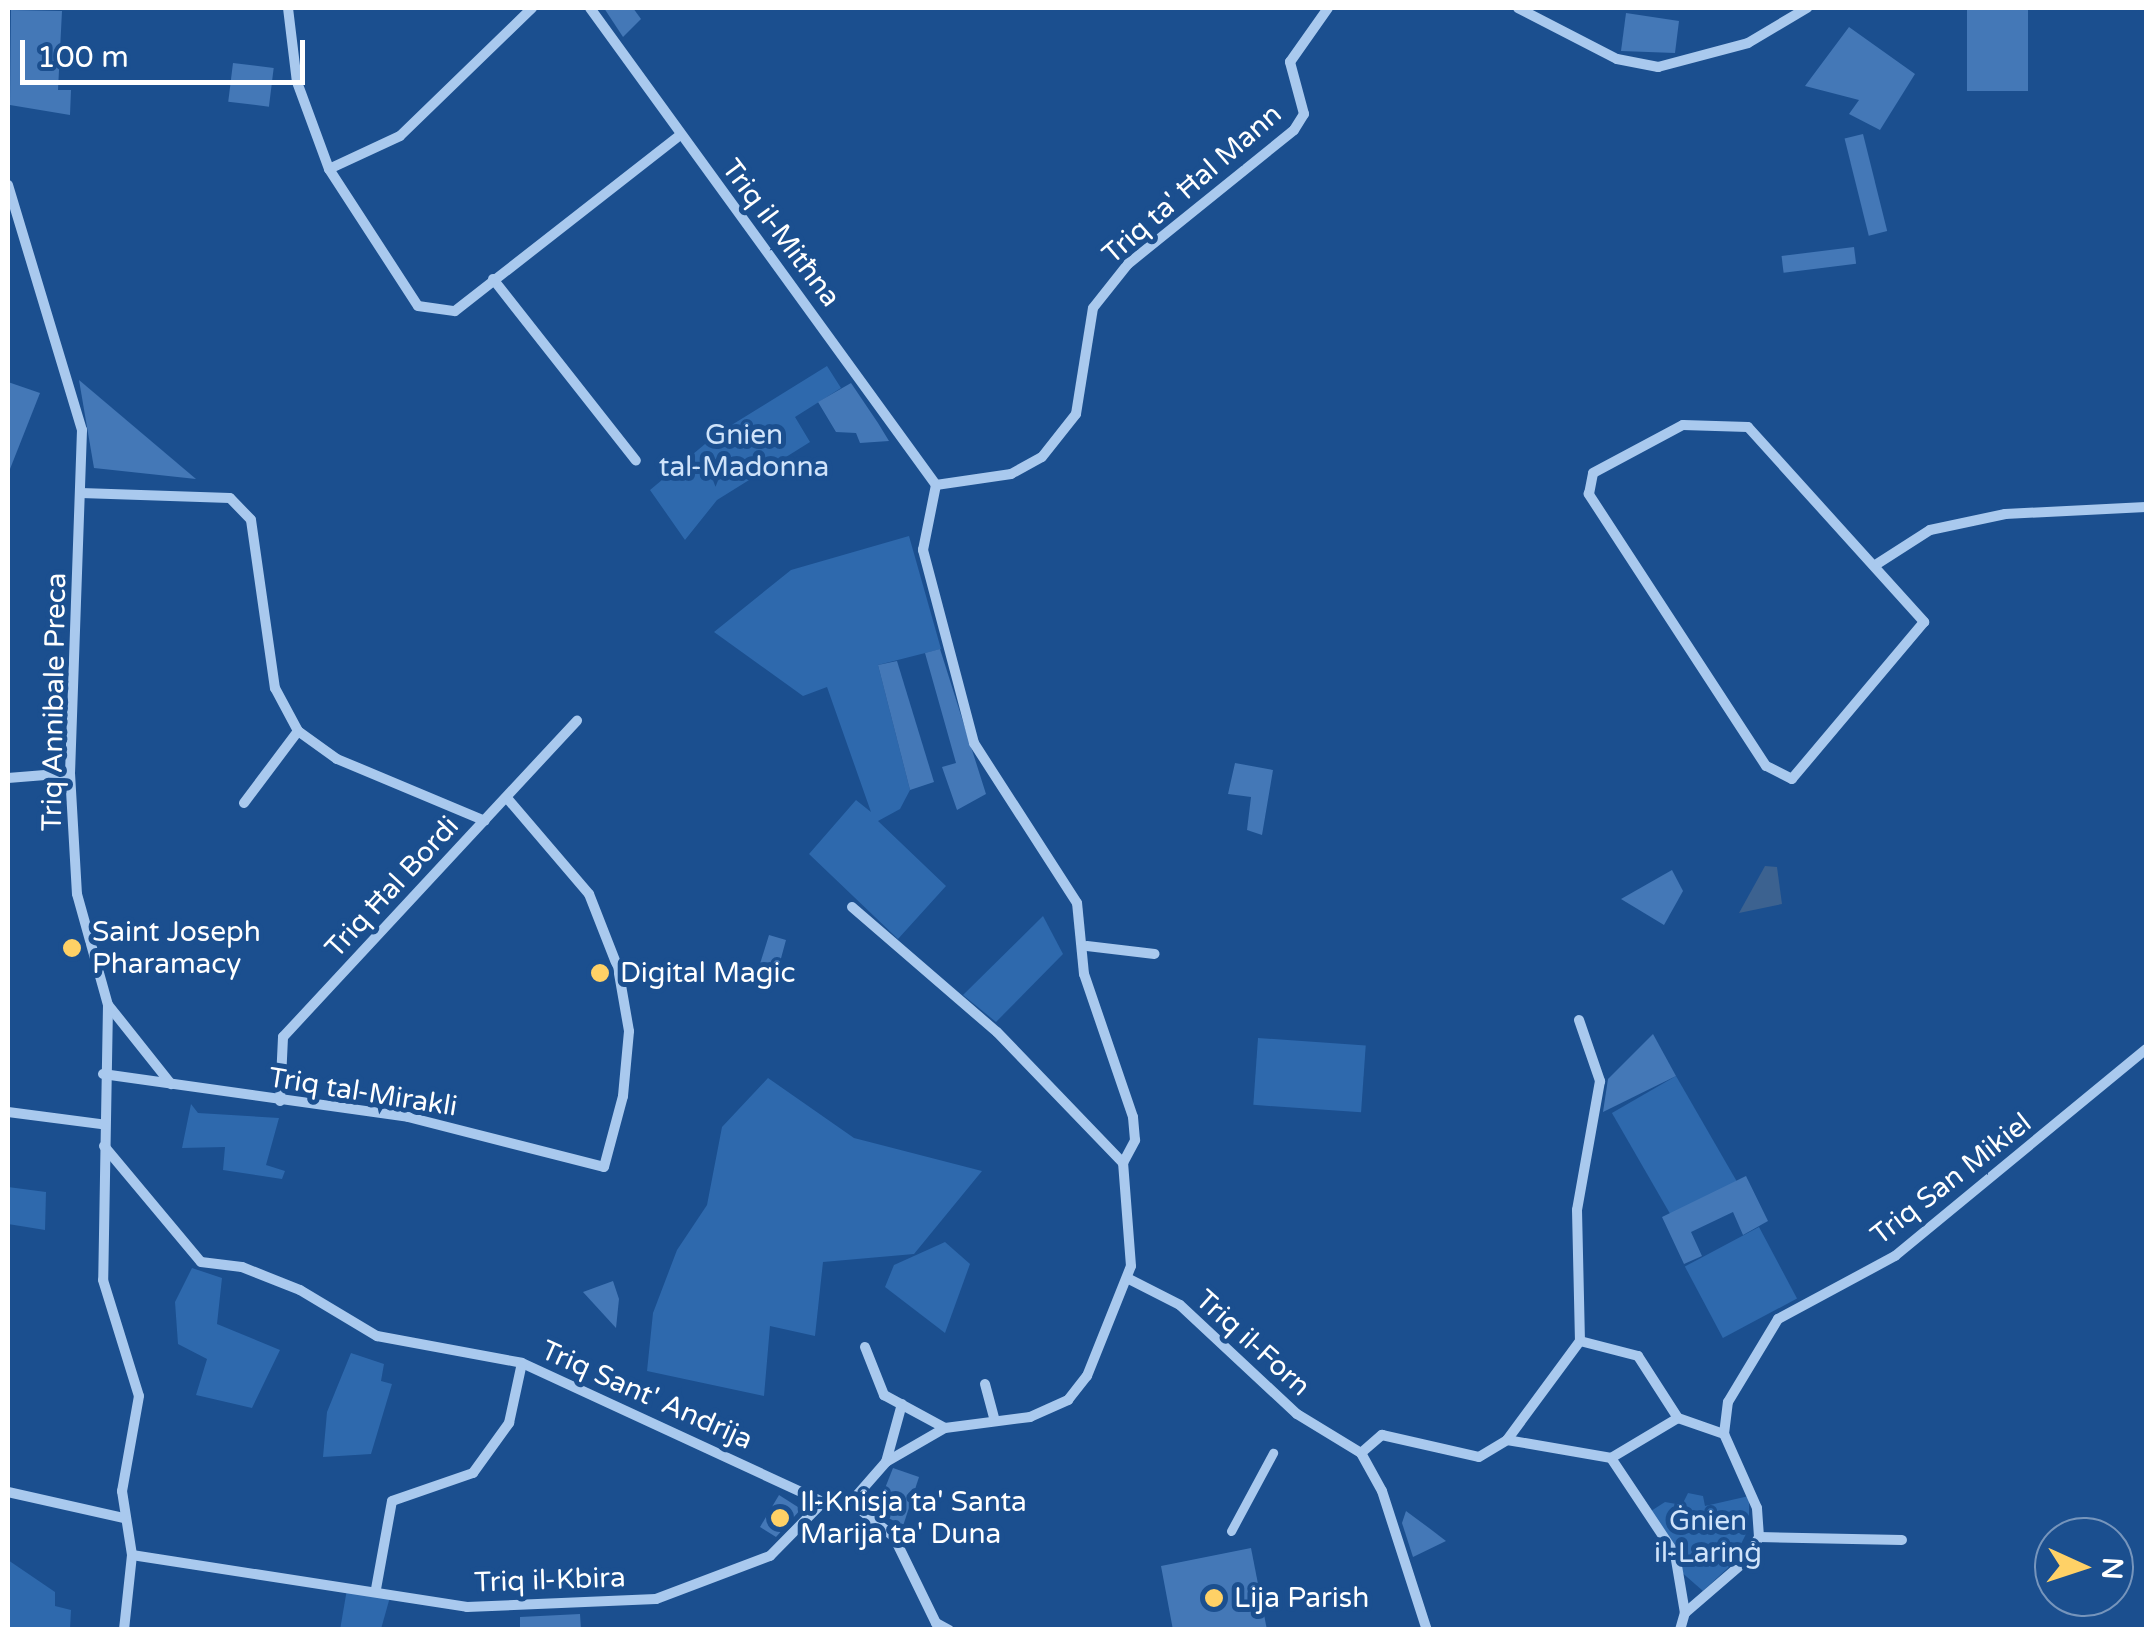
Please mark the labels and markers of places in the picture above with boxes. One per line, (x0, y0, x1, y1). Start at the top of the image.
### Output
place label: Saint Joseph Pharamacy (92, 915, 261, 981)
marker: Saint Joseph Pharamacy (61, 937, 83, 959)
place label: Digital Magic (620, 956, 795, 990)
marker: Digital Magic (589, 962, 611, 984)
place label: Il-Knisja ta' Santa Marija ta' Duna (800, 1485, 1027, 1551)
marker: Il-Knisja ta' Santa Marija ta' Duna (769, 1507, 791, 1529)
place label: Lija Parish (1234, 1581, 1369, 1615)
marker: Lija Parish (1203, 1587, 1225, 1609)

